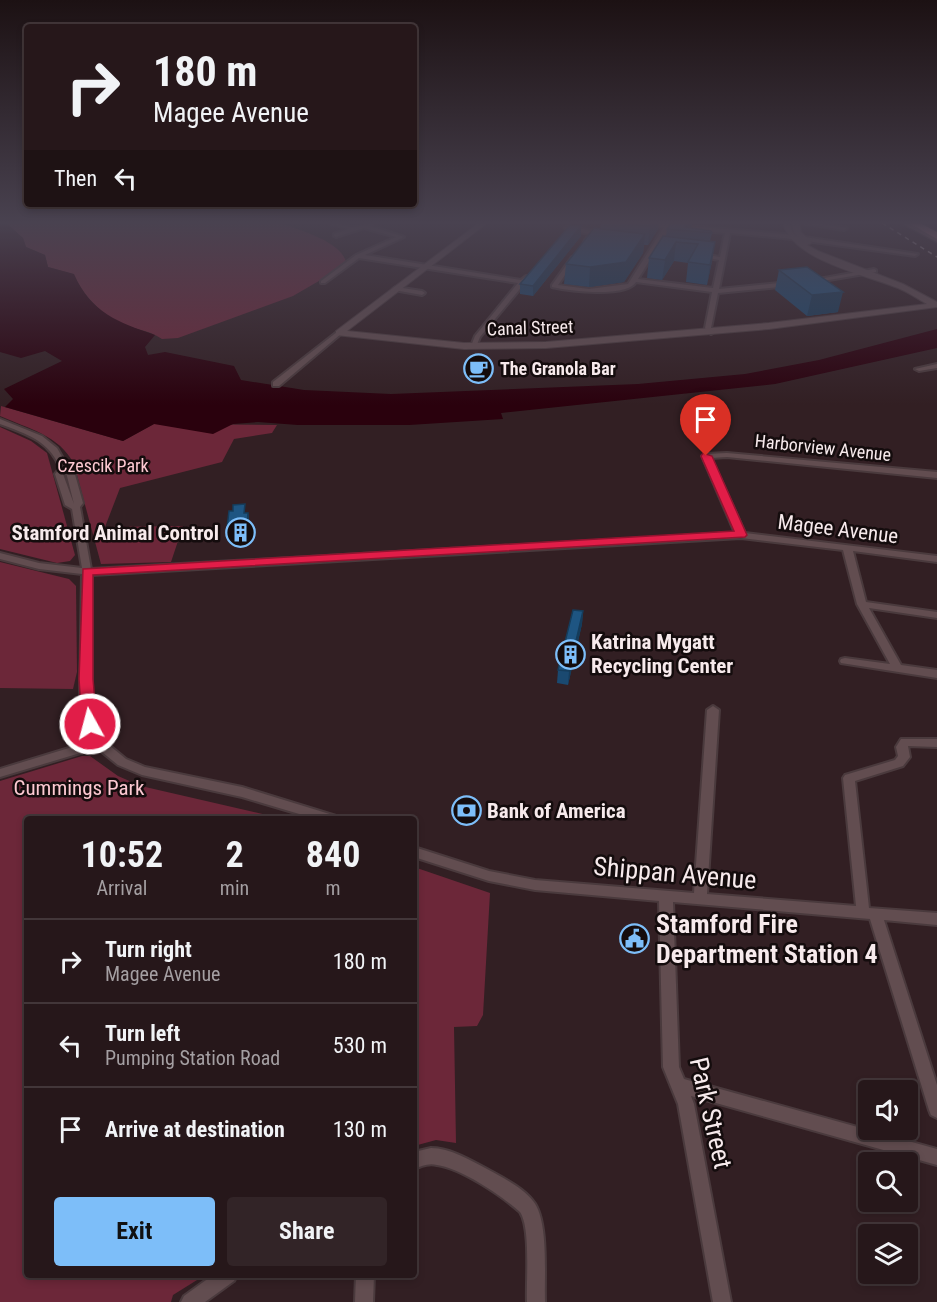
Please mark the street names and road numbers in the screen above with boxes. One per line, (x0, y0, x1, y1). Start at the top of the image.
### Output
street label: Canal Street (486, 315, 574, 340)
street label: Harborview Avenue (754, 430, 892, 465)
street label: Magee Avenue (776, 510, 900, 548)
street label: Shippan Avenue (592, 851, 758, 895)
street label: Park Street (684, 1054, 738, 1172)

